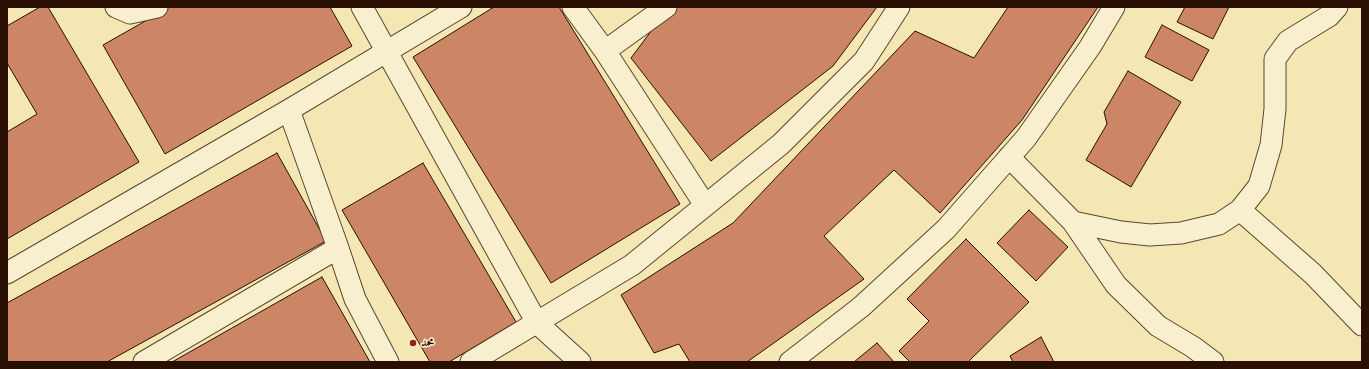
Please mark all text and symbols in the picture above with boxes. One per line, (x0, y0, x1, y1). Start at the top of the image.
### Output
place label: محمد (421, 336, 434, 350)
marker: محمد (408, 338, 418, 348)

